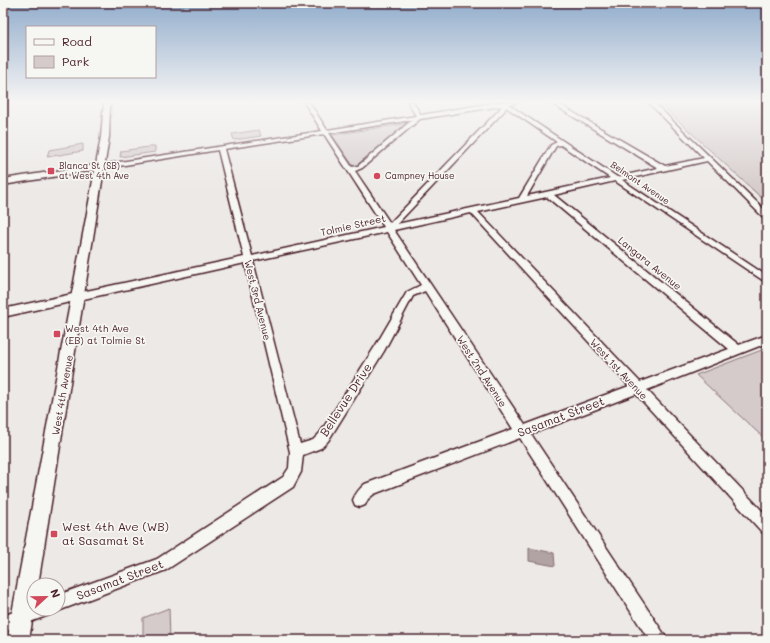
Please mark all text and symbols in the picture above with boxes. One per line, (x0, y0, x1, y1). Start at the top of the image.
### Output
legend (26, 26, 156, 78)
text: Road (62, 33, 92, 49)
text: Park (62, 53, 89, 69)
street label: Belmont Avenue (609, 159, 672, 206)
place label: Blanca St (SB) at West 4th Ave (59, 160, 129, 181)
marker: Blanca St (SB) at West 4th Ave (46, 166, 56, 176)
place label: Campney House (385, 170, 455, 181)
marker: Campney House (372, 171, 382, 181)
street label: Tolmie Street (319, 211, 387, 239)
street label: Langara Avenue (615, 233, 685, 293)
street label: West 3rd Avenue (241, 258, 275, 342)
place label: West 4th Ave (EB) at Tolmie St (65, 321, 145, 347)
marker: West 4th Ave (EB) at Tolmie St (52, 329, 62, 339)
street label: West 2nd Avenue (454, 333, 510, 409)
street label: West 1st Avenue (587, 335, 651, 403)
street label: West 4th Avenue (48, 354, 76, 436)
street label: Bellevue Drive (316, 360, 375, 439)
street label: Sasamat Street (515, 392, 606, 440)
place label: West 4th Ave (WB) at Sasamat St (62, 518, 169, 548)
marker: West 4th Ave (WB) at Sasamat St (49, 529, 59, 539)
street label: Sasamat Street (74, 555, 165, 603)
north arrow (26, 577, 66, 617)
text: N (47, 586, 64, 600)

